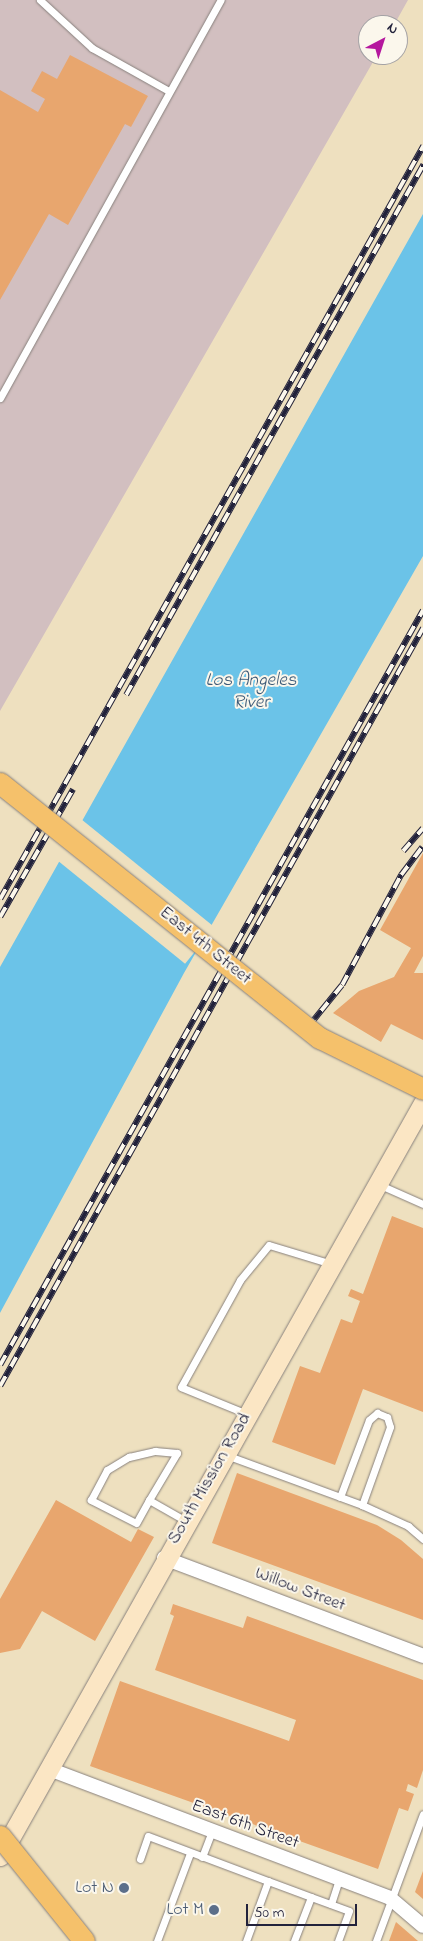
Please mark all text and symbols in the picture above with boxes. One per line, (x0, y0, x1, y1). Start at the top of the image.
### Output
north arrow (358, 15, 408, 65)
text: N (382, 18, 403, 40)
water label: Los Angeles River (206, 670, 296, 714)
street label: East 4th Street (155, 902, 255, 990)
street label: South Mission Road (164, 1410, 256, 1548)
street label: Willow Street (252, 1563, 348, 1617)
street label: East 6th Street (188, 1796, 302, 1854)
place label: Lot N (75, 1877, 114, 1899)
marker: Lot N (118, 1882, 130, 1894)
scale bar (248, 1894, 359, 1926)
place label: Lot M (167, 1899, 204, 1921)
text: 50 m (254, 1902, 284, 1924)
marker: Lot M (208, 1904, 220, 1916)

